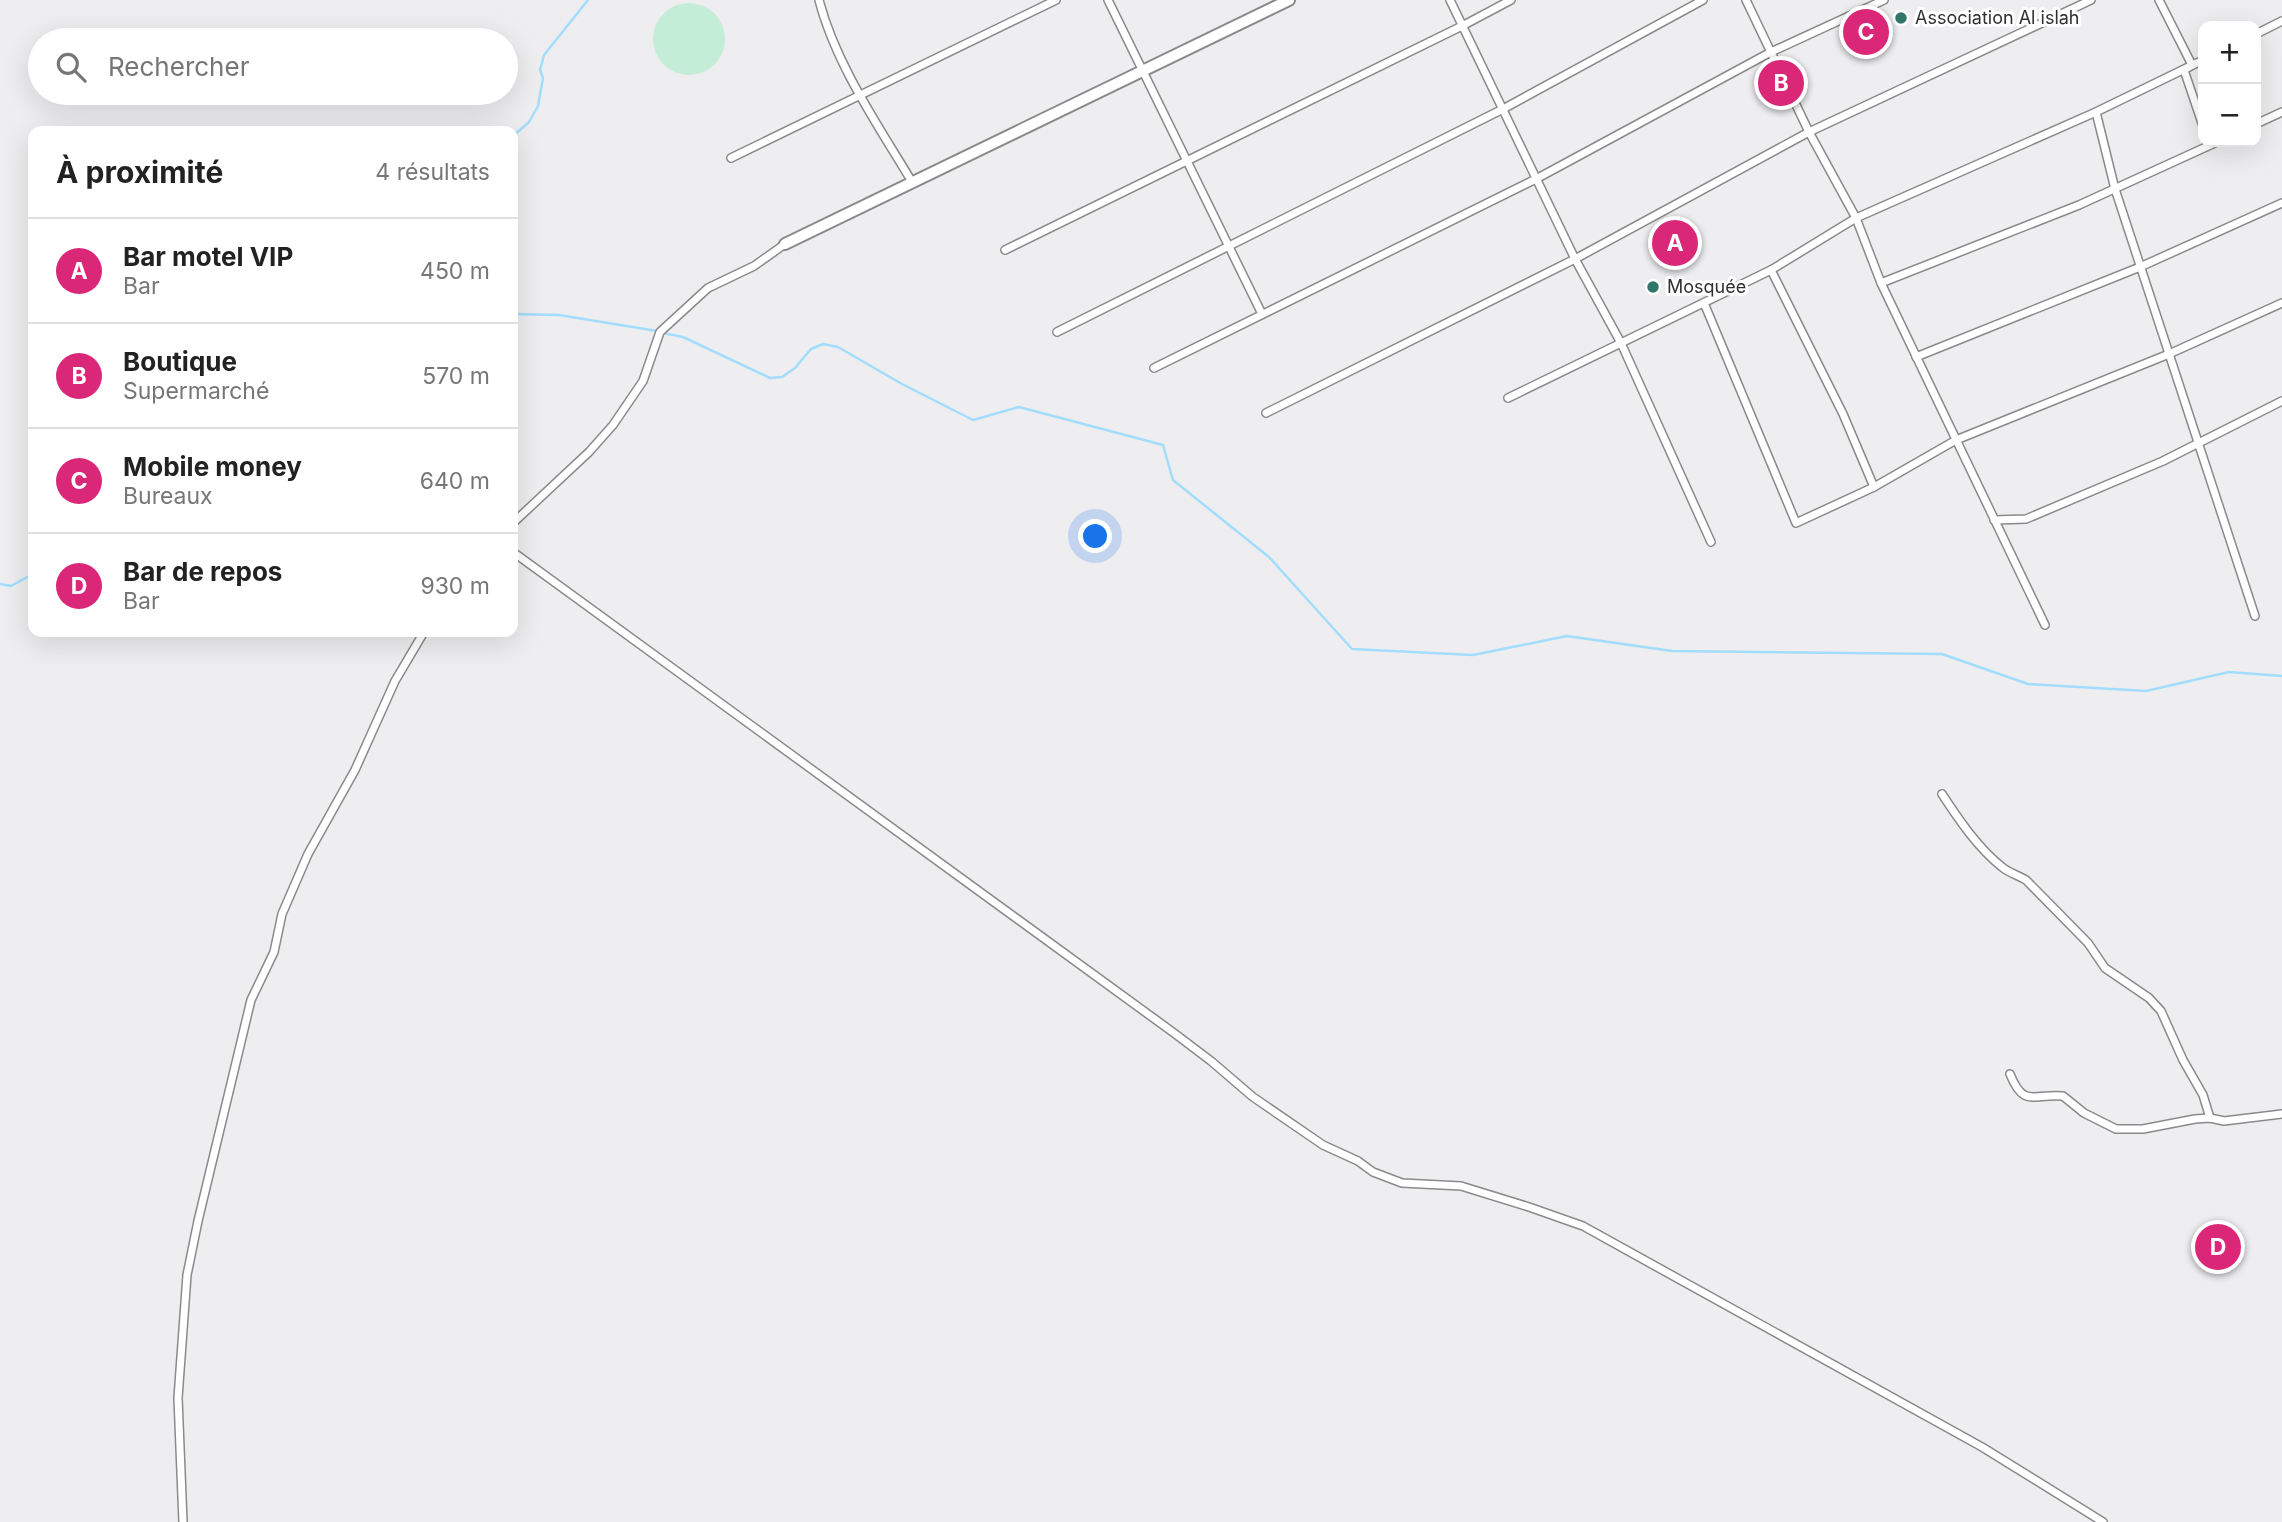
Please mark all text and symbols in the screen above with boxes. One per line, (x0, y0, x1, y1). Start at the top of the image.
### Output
pin: C (1843, 6, 1889, 58)
place label: Association Al islah (1915, 7, 2080, 28)
marker: Association Al islah (1893, 10, 1909, 26)
map controls (2198, 21, 2261, 147)
button: + (2198, 21, 2261, 84)
search box (28, 28, 518, 105)
icon: search (52, 48, 90, 86)
text: Rechercher (108, 51, 249, 82)
pin: B (1758, 57, 1804, 109)
button: − (2198, 84, 2261, 147)
text: À proximité (56, 154, 223, 190)
text: 4 résultats (375, 158, 490, 186)
pin: A (1652, 217, 1698, 269)
text: Bar motel VIP (123, 241, 293, 272)
text: A (70, 257, 88, 285)
text: 450 m (420, 257, 490, 285)
text: Bar (123, 272, 160, 300)
place label: Mosquée (1667, 276, 1746, 297)
marker: Mosquée (1645, 279, 1661, 295)
text: Boutique (123, 346, 237, 377)
text: B (71, 362, 87, 390)
text: 570 m (422, 362, 490, 390)
text: Supermarché (123, 377, 269, 405)
text: Mobile money (123, 451, 302, 482)
text: C (70, 467, 88, 495)
text: 640 m (420, 467, 490, 495)
text: Bureaux (123, 482, 213, 510)
your location (1078, 519, 1112, 553)
text: Bar de repos (123, 556, 282, 587)
text: D (71, 572, 87, 600)
text: 930 m (420, 572, 490, 600)
text: Bar (123, 587, 160, 615)
pin: D (2195, 1221, 2241, 1273)

